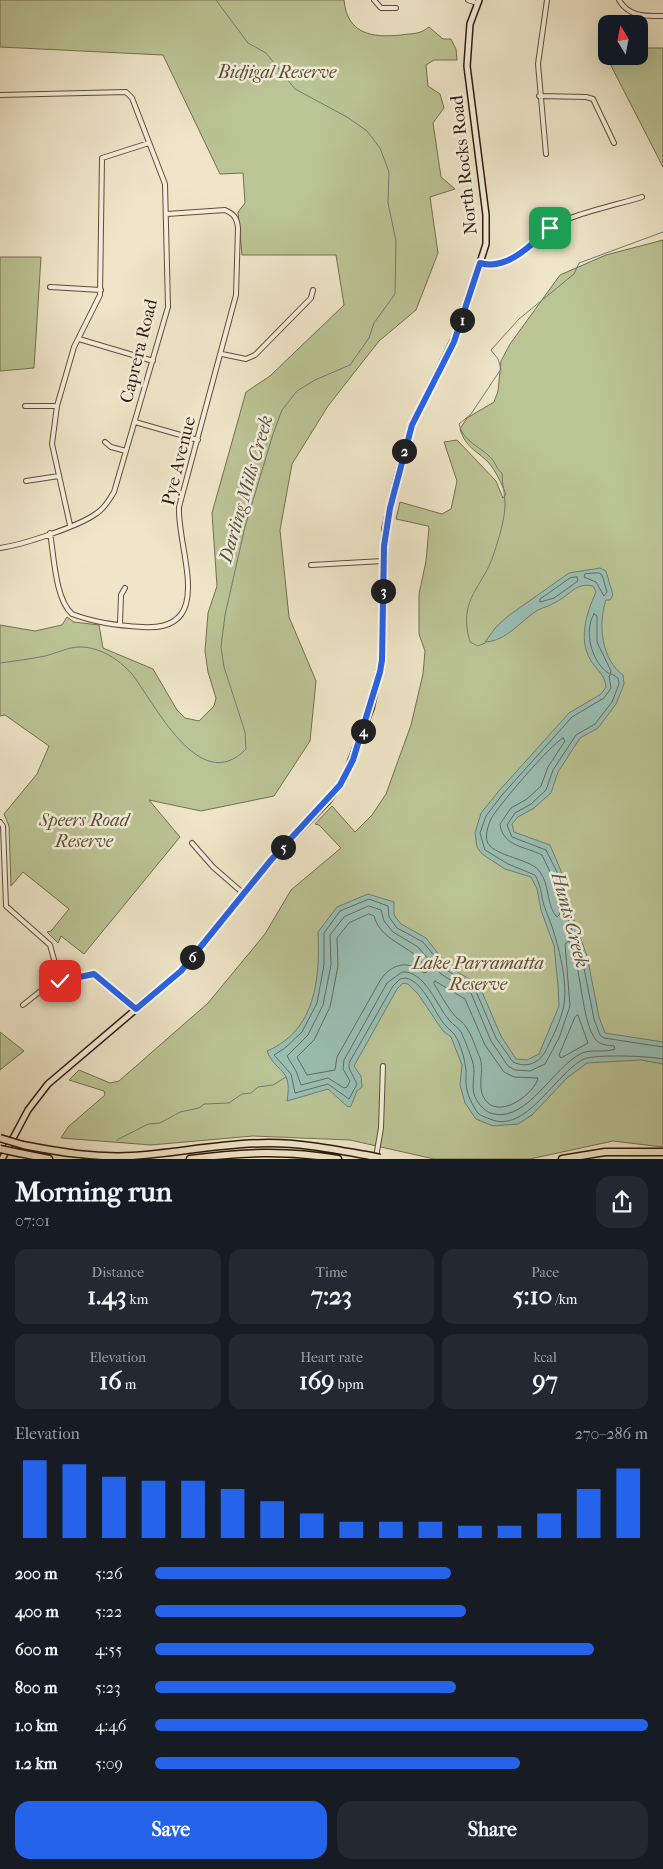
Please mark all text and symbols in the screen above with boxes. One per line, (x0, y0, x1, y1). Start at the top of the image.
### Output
north arrow (598, 15, 648, 65)
map controls (598, 15, 648, 65)
park label: Bidjigal Reserve (217, 62, 337, 83)
street label: North Rocks Road (446, 94, 482, 236)
pin (529, 207, 571, 249)
icon: arrive (536, 214, 564, 242)
street label: Caprera Road (116, 297, 162, 405)
pin: 1 (450, 308, 474, 332)
text: 1 (460, 312, 465, 329)
water label: Darling Mills Creek (214, 413, 278, 567)
street label: Pye Avenue (158, 414, 200, 508)
pin: 2 (392, 438, 416, 464)
text: 2 (401, 443, 408, 460)
pin: 3 (370, 578, 396, 604)
text: 3 (381, 583, 386, 600)
pin: 4 (350, 718, 376, 744)
text: 4 (359, 723, 368, 740)
park label: Speers Road Reserve (38, 810, 132, 852)
pin: 5 (270, 834, 296, 860)
text: 5 (280, 839, 287, 856)
water label: Hunts Creek (546, 869, 593, 970)
pin: 6 (180, 944, 204, 970)
text: 6 (189, 949, 196, 966)
park label: Lake Parramatta Reserve (410, 953, 544, 995)
pin (39, 960, 81, 1002)
icon: check (46, 967, 74, 995)
text: Morning run (15, 1175, 172, 1208)
button: share (596, 1176, 648, 1228)
text: 07:01 (15, 1211, 50, 1230)
text: Distance (92, 1264, 144, 1281)
text: Time (316, 1264, 347, 1281)
text: Pace (531, 1264, 559, 1281)
text: 1.43 (87, 1281, 127, 1310)
text: 7:23 (311, 1281, 352, 1310)
text: 5:10 (513, 1281, 552, 1310)
text: km (127, 1291, 148, 1308)
text: /km (552, 1291, 578, 1308)
text: Elevation (90, 1349, 146, 1366)
text: Heart rate (300, 1349, 363, 1366)
text: kcal (533, 1349, 557, 1366)
text: 16 (99, 1366, 122, 1395)
text: 169 (299, 1366, 334, 1395)
text: 97 (533, 1366, 558, 1395)
text: m (122, 1376, 136, 1393)
text: bpm (334, 1376, 364, 1393)
text: Elevation (15, 1424, 80, 1443)
text: 270–286 m (575, 1424, 648, 1443)
text: 200 m (15, 1564, 58, 1583)
text: 5:26 (95, 1564, 123, 1583)
text: 400 m (15, 1602, 59, 1621)
text: 5:22 (95, 1602, 122, 1621)
text: 600 m (15, 1640, 58, 1659)
text: 4:55 (95, 1640, 122, 1659)
text: 800 m (15, 1678, 57, 1697)
text: 5:23 (95, 1678, 121, 1697)
text: 1.0 km (15, 1716, 58, 1735)
text: 4:46 (95, 1716, 126, 1735)
text: 1.2 km (15, 1754, 57, 1773)
text: 5:09 (95, 1754, 123, 1773)
button: Save (15, 1801, 327, 1859)
button: Share (337, 1801, 648, 1859)

